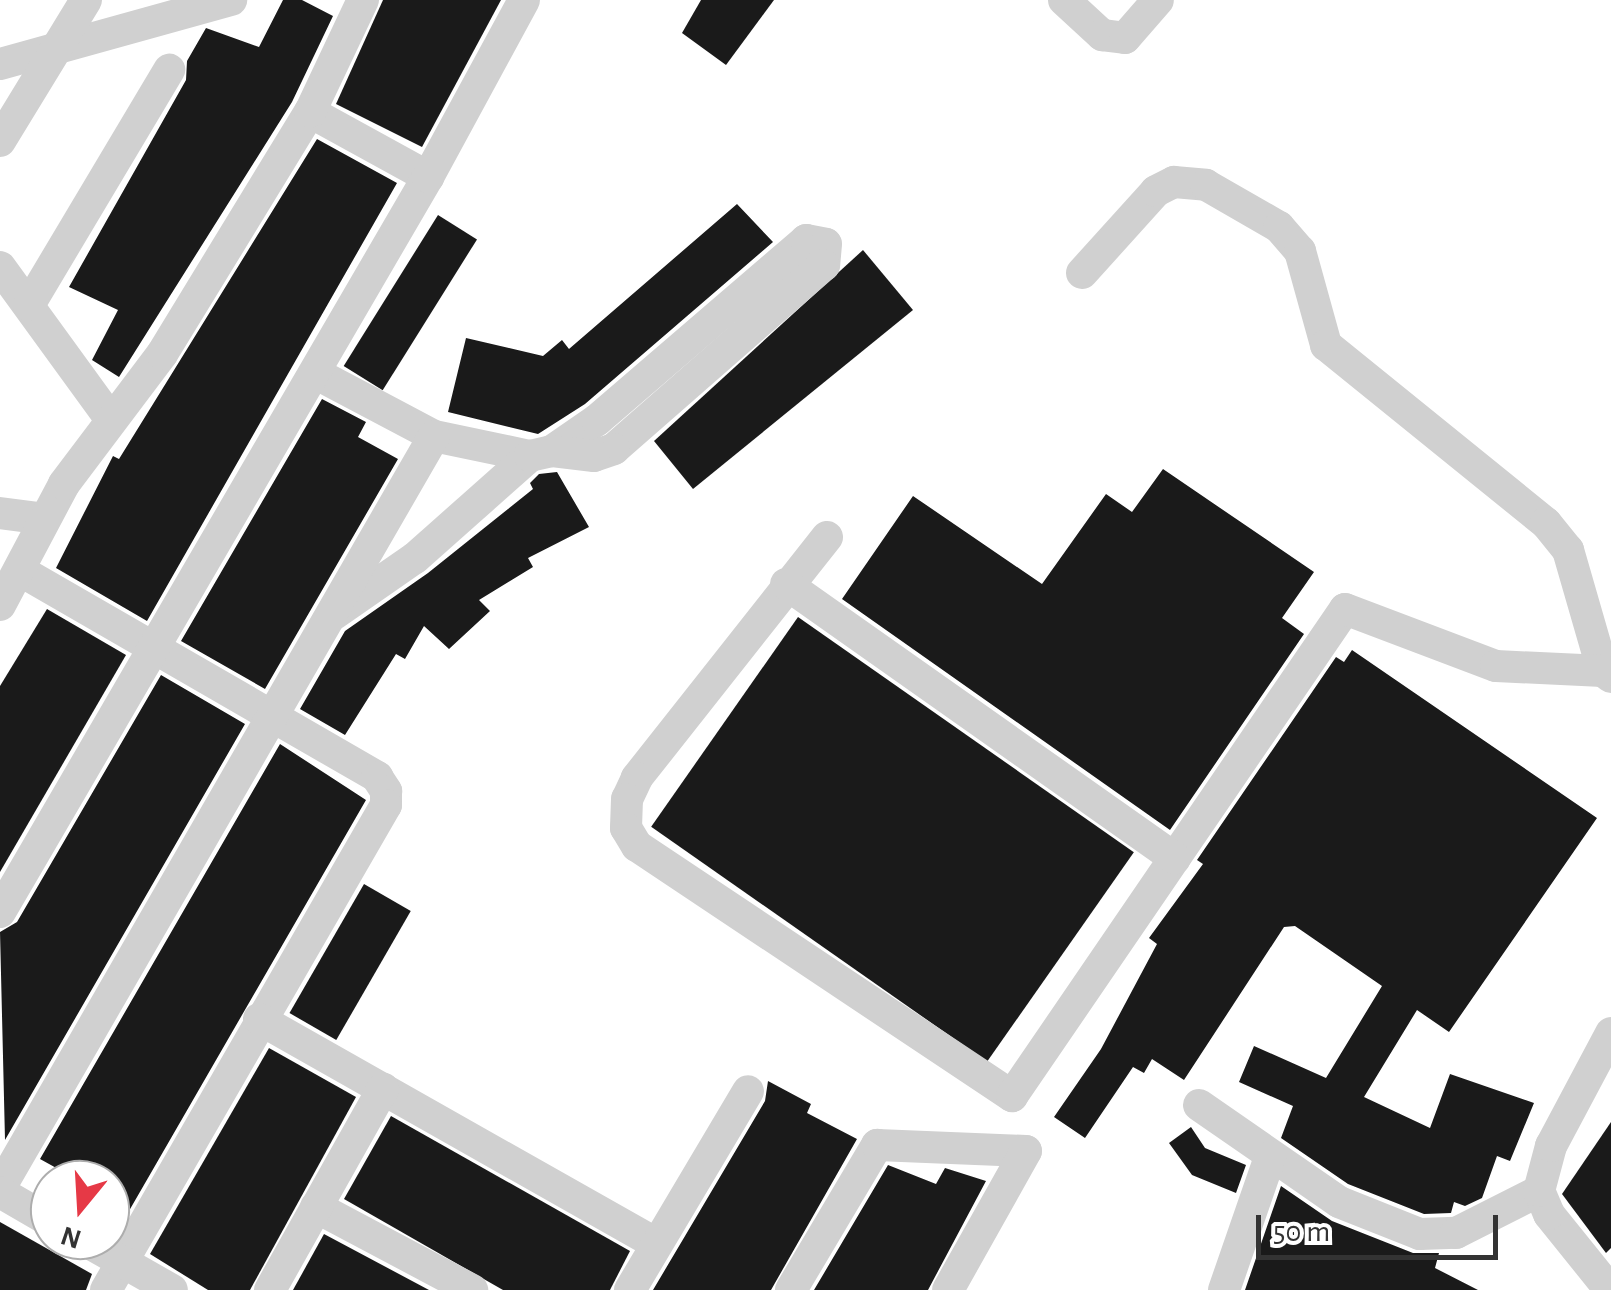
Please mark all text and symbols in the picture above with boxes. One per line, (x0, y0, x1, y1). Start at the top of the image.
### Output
north arrow (30, 1160, 130, 1260)
scale bar (1261, 1195, 1504, 1257)
text: 50 m (1273, 1217, 1330, 1247)
text: N (58, 1220, 85, 1253)

